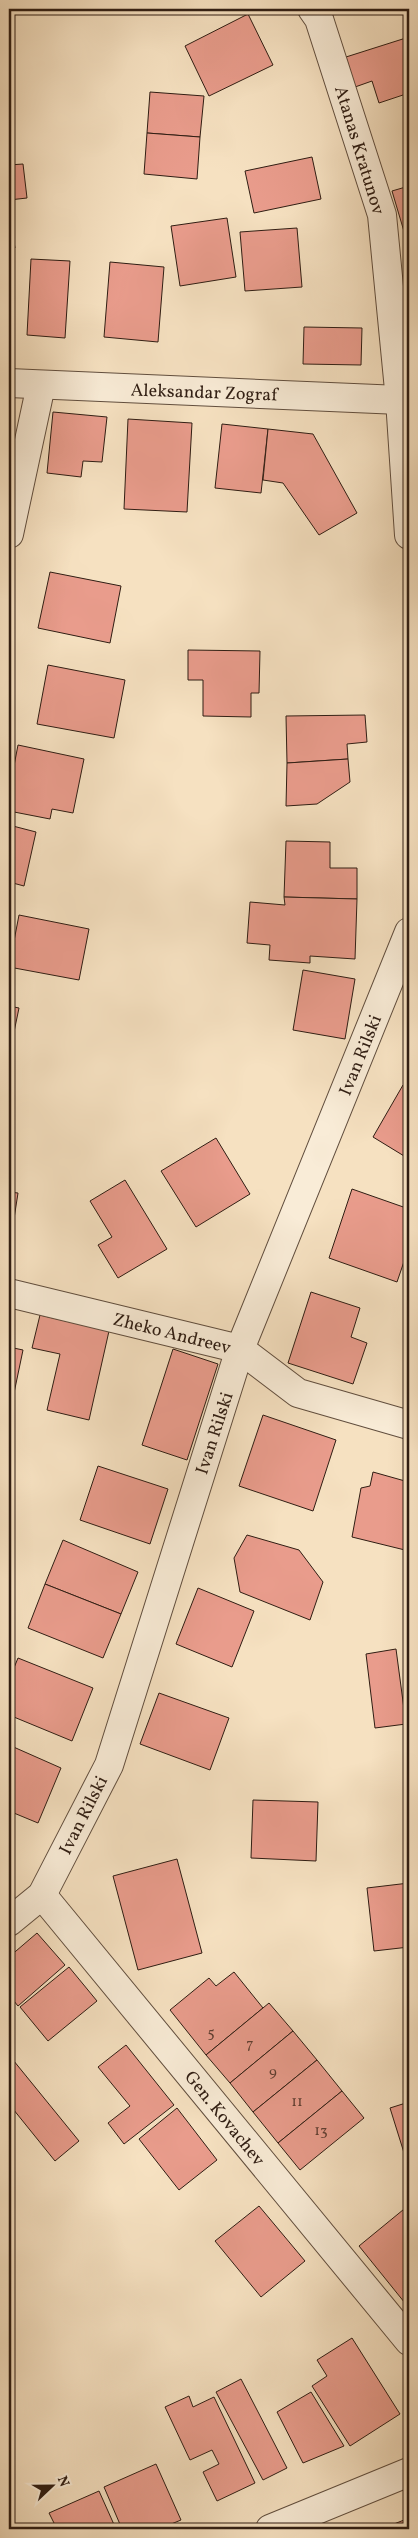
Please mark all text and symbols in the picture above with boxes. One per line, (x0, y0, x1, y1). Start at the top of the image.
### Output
street label: Atanas Kratunov (327, 83, 390, 218)
street label: Aleksandar Zograf (130, 378, 280, 409)
street label: Ivan Rilski (334, 1011, 389, 1100)
street label: Zheko Andreev (110, 1308, 234, 1361)
street label: Ivan Rilski (190, 1389, 240, 1478)
street label: Ivan Rilski (54, 1772, 115, 1859)
house number: 5 (207, 2023, 215, 2044)
house number: 7 (246, 2034, 254, 2055)
house number: 9 (269, 2062, 277, 2083)
street label: Gen. Kovachev (178, 2066, 270, 2172)
house number: 11 (291, 2092, 303, 2113)
house number: 13 (314, 2121, 328, 2142)
north arrow (28, 2460, 78, 2510)
text: N (52, 2473, 73, 2490)

